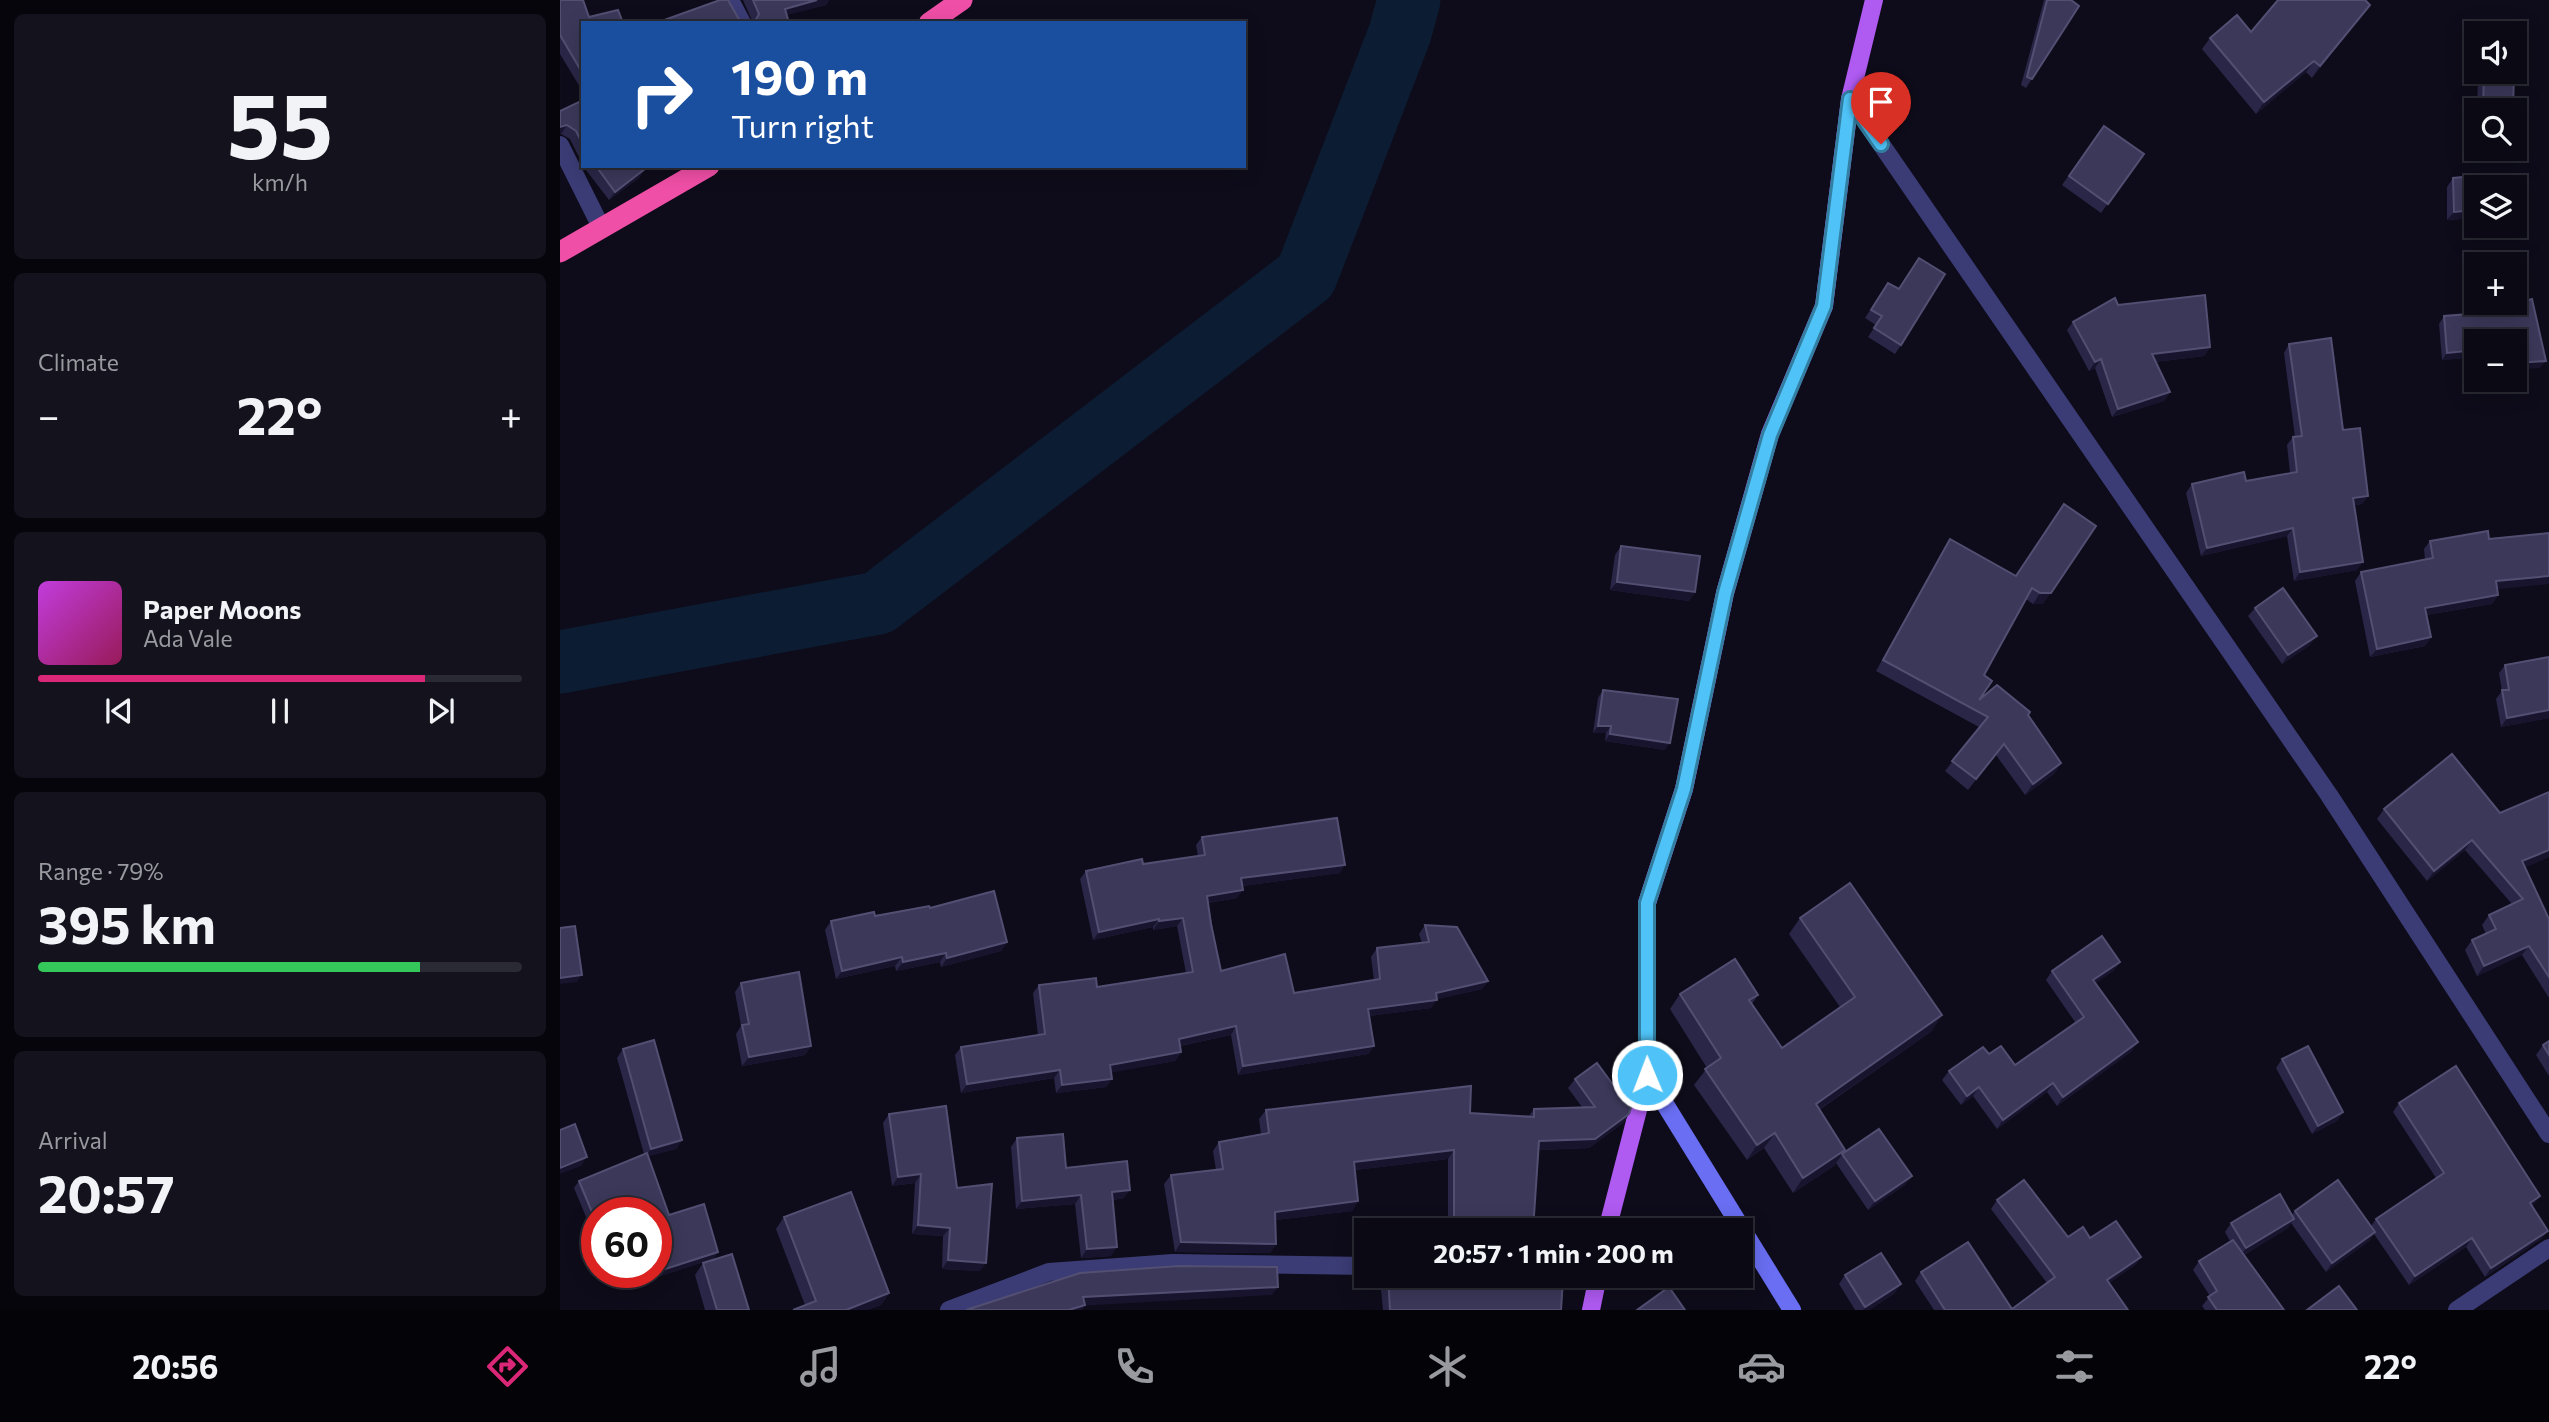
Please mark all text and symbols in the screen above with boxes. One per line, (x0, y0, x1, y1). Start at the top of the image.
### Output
map controls (2464, 21, 2527, 392)
button: sound (2464, 21, 2527, 84)
text: 190 m (731, 45, 868, 105)
icon: right (616, 49, 707, 140)
text: 55 (227, 66, 333, 178)
pin (1851, 72, 1911, 144)
icon: arrive (1862, 83, 1900, 121)
button: search (2464, 98, 2527, 161)
text: Turn right (731, 105, 874, 145)
text: km/h (252, 168, 308, 196)
button: layers (2464, 175, 2527, 238)
button: + (2464, 252, 2527, 315)
button: − (2464, 329, 2527, 392)
text: Climate (38, 348, 119, 376)
text: 22° (237, 382, 322, 446)
text: − (38, 391, 60, 438)
text: + (500, 391, 522, 438)
text: Paper Moons (143, 593, 301, 624)
text: Ada Vale (143, 624, 233, 652)
icon: previous (100, 692, 138, 730)
icon: pause (261, 692, 299, 730)
icon: next (422, 692, 460, 730)
text: Range · 79% (38, 857, 163, 885)
text: 395 km (38, 891, 216, 955)
position arrow (1610, 1038, 1684, 1112)
text: Arrival (38, 1126, 108, 1154)
text: 20:57 (38, 1160, 174, 1224)
speed limit sign: 60 (581, 1197, 672, 1288)
text: 20:57 · 1 min · 200 m (1433, 1237, 1674, 1268)
icon: directions (483, 1342, 532, 1391)
icon: music (796, 1342, 845, 1391)
icon: phone (1110, 1342, 1159, 1391)
icon: climate (1423, 1342, 1472, 1391)
icon: car (1737, 1342, 1786, 1391)
icon: filters (2050, 1342, 2099, 1391)
text: 20:56 (132, 1346, 218, 1386)
text: 22° (2364, 1346, 2417, 1386)

